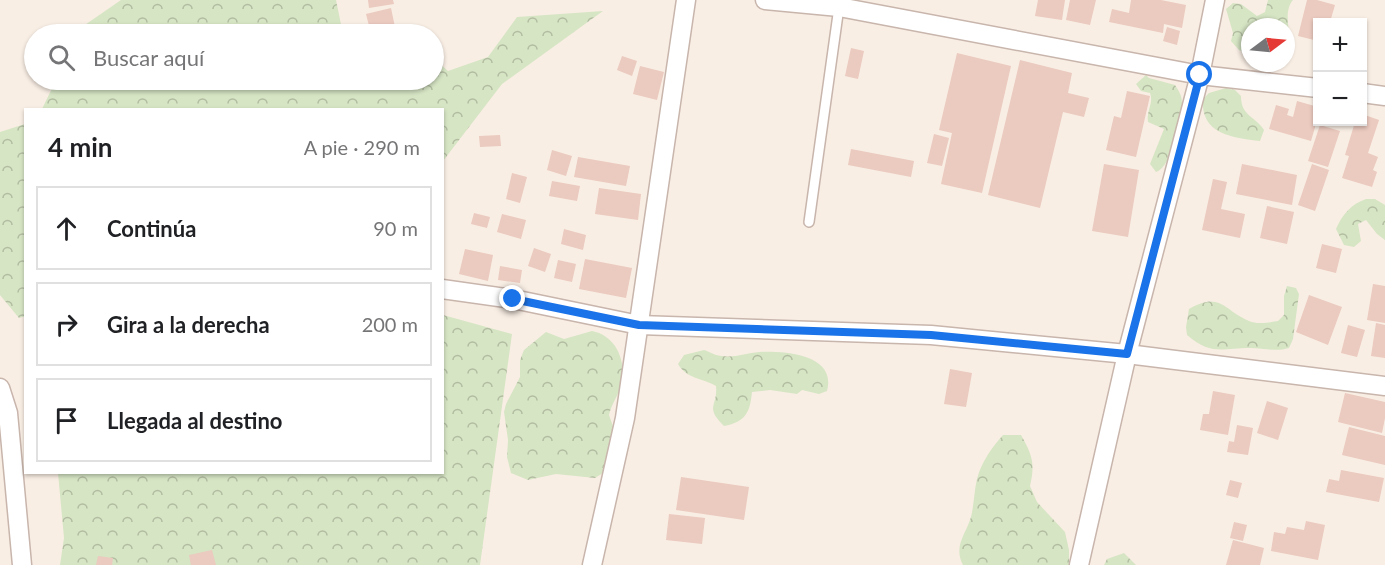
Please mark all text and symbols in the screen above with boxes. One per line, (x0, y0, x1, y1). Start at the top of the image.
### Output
north arrow (1241, 18, 1295, 72)
map controls (1313, 18, 1367, 126)
button: + (1313, 18, 1367, 72)
search box (24, 24, 444, 90)
icon: search (45, 41, 78, 74)
text: Buscar aquí (93, 44, 204, 71)
route start (1186, 61, 1212, 87)
button: − (1313, 72, 1367, 126)
text: 4 min (48, 131, 112, 163)
text: A pie · 290 m (304, 135, 420, 159)
icon: ahead (50, 212, 83, 245)
text: Continúa (107, 215, 196, 242)
text: 90 m (373, 216, 418, 240)
route end (499, 285, 525, 311)
icon: right (50, 308, 83, 341)
text: Gira a la derecha (107, 311, 270, 338)
text: 200 m (362, 312, 418, 336)
icon: arrive (50, 404, 83, 437)
text: Llegada al destino (107, 407, 283, 434)

